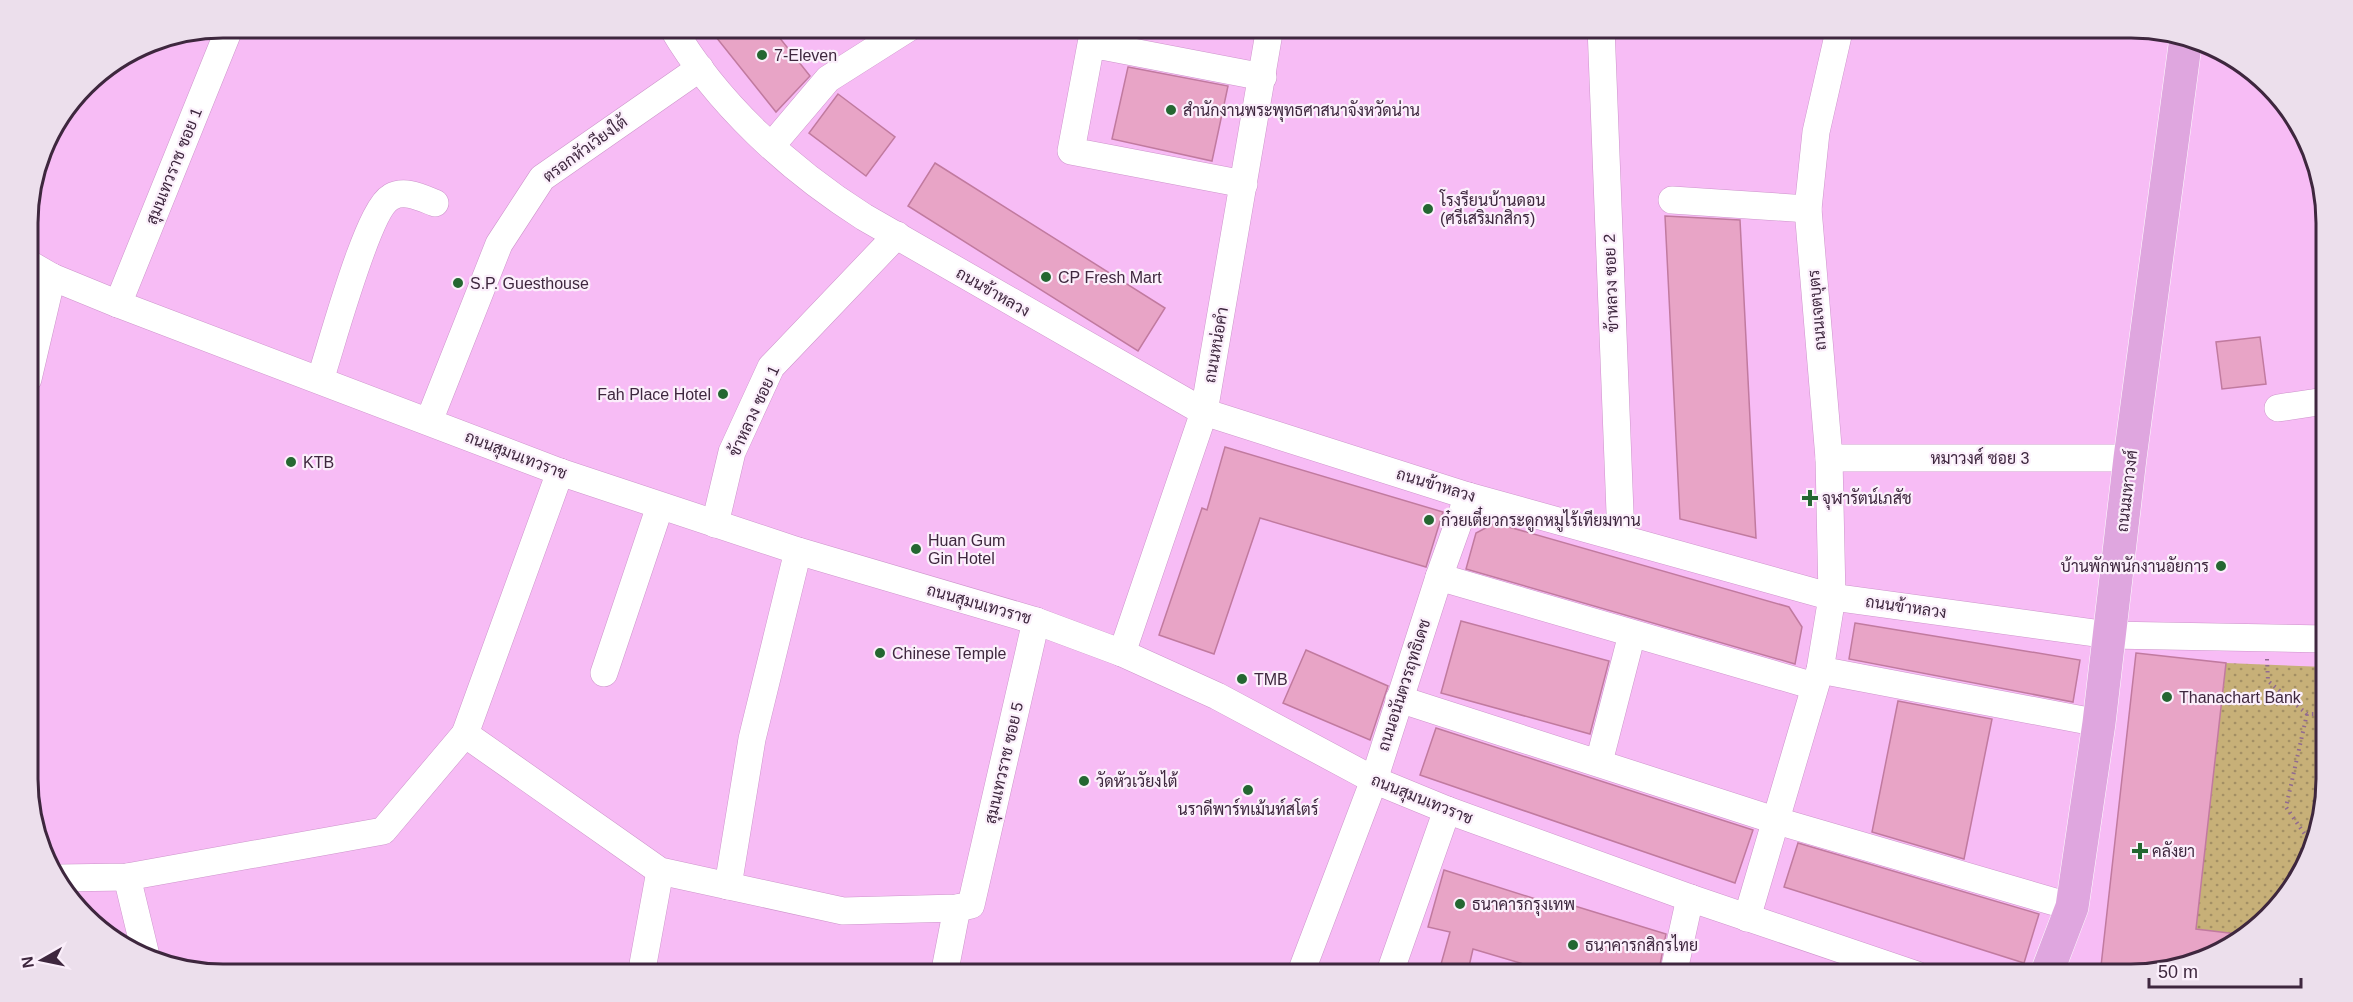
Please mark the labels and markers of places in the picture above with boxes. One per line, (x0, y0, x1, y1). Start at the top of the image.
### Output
place label: 7-Eleven (774, 47, 837, 64)
marker: 7-Eleven (755, 48, 769, 62)
place label: สำนักงานพระพุทธศาสนาจังหวัดน่าน (1183, 100, 1420, 122)
marker: สำนักงานพระพุทธศาสนาจังหวัดน่าน (1164, 103, 1178, 117)
place label: โรงรียนบ้านดอน (ศรีเสริมกสิกร) (1439, 189, 1546, 227)
marker: โรงรียนบ้านดอน (ศรีเสริมกสิกร) (1421, 202, 1435, 216)
place label: CP Fresh Mart (1058, 269, 1162, 286)
marker: CP Fresh Mart (1039, 270, 1053, 284)
place label: S.P. Guesthouse (470, 275, 589, 292)
marker: S.P. Guesthouse (451, 276, 465, 290)
place label: Fah Place Hotel (597, 386, 711, 403)
marker: Fah Place Hotel (716, 387, 730, 401)
place label: KTB (303, 454, 334, 471)
marker: KTB (284, 455, 298, 469)
place label: จุฬารัตน์เภสัช (1822, 486, 1912, 510)
marker: จุฬารัตน์เภสัช (1803, 491, 1817, 505)
place label: ก๋วยเตี๋ยวกระดูกหมูไร้เทียมทาน (1441, 506, 1641, 532)
marker: ก๋วยเตี๋ยวกระดูกหมูไร้เทียมทาน (1422, 513, 1436, 527)
place label: Huan Gum Gin Hotel (928, 532, 1005, 567)
marker: Huan Gum Gin Hotel (909, 542, 923, 556)
place label: บ้านพักพนักงานอัยการ (2061, 556, 2209, 575)
marker: บ้านพักพนักงานอัยการ (2214, 559, 2228, 573)
place label: Chinese Temple (892, 645, 1007, 662)
marker: Chinese Temple (873, 646, 887, 660)
place label: TMB (1254, 671, 1288, 688)
marker: TMB (1235, 672, 1249, 686)
place label: Thanachart Bank (2179, 689, 2302, 706)
marker: Thanachart Bank (2160, 690, 2174, 704)
place label: วัดหัวเวัยงไต้ (1096, 770, 1178, 790)
marker: วัดหัวเวัยงไต้ (1077, 774, 1091, 788)
marker: นราดีพาร์ทเม้นท์สโตร์ (1241, 783, 1255, 797)
place label: นราดีพาร์ทเม้นท์สโตร์ (1178, 797, 1319, 818)
place label: คลังยา (2152, 841, 2195, 860)
marker: คลังยา (2133, 844, 2147, 858)
place label: ธนาคารกรุงเทพ (1472, 896, 1575, 916)
marker: ธนาคารกรุงเทพ (1453, 897, 1467, 911)
place label: ธนาคารกสิกรไทย (1585, 934, 1698, 954)
marker: ธนาคารกสิกรไทย (1566, 938, 1580, 952)

